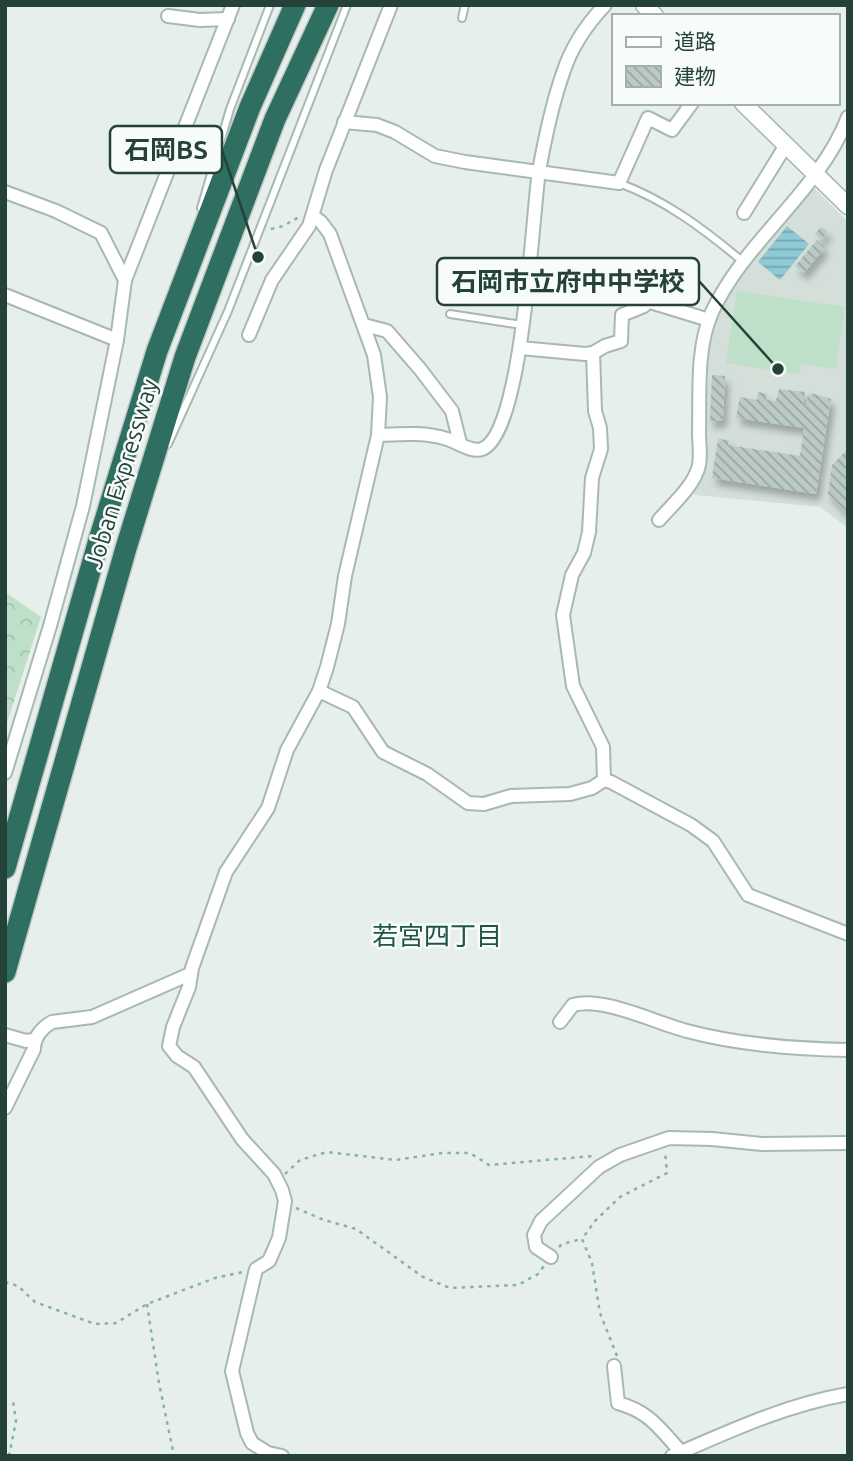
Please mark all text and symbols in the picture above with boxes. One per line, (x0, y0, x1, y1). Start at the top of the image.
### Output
legend (612, 14, 839, 105)
text: 道路 (674, 29, 716, 53)
text: 建物 (674, 64, 716, 88)
callout: 石岡BS (110, 126, 222, 173)
text: 石岡BS (124, 135, 208, 164)
callout: 石岡市立府中中学校 (437, 258, 699, 305)
text: 石岡市立府中中学校 (451, 267, 685, 296)
street label: Joban Expressway (80, 375, 163, 572)
district label: 若宮四丁目 (372, 921, 502, 950)

